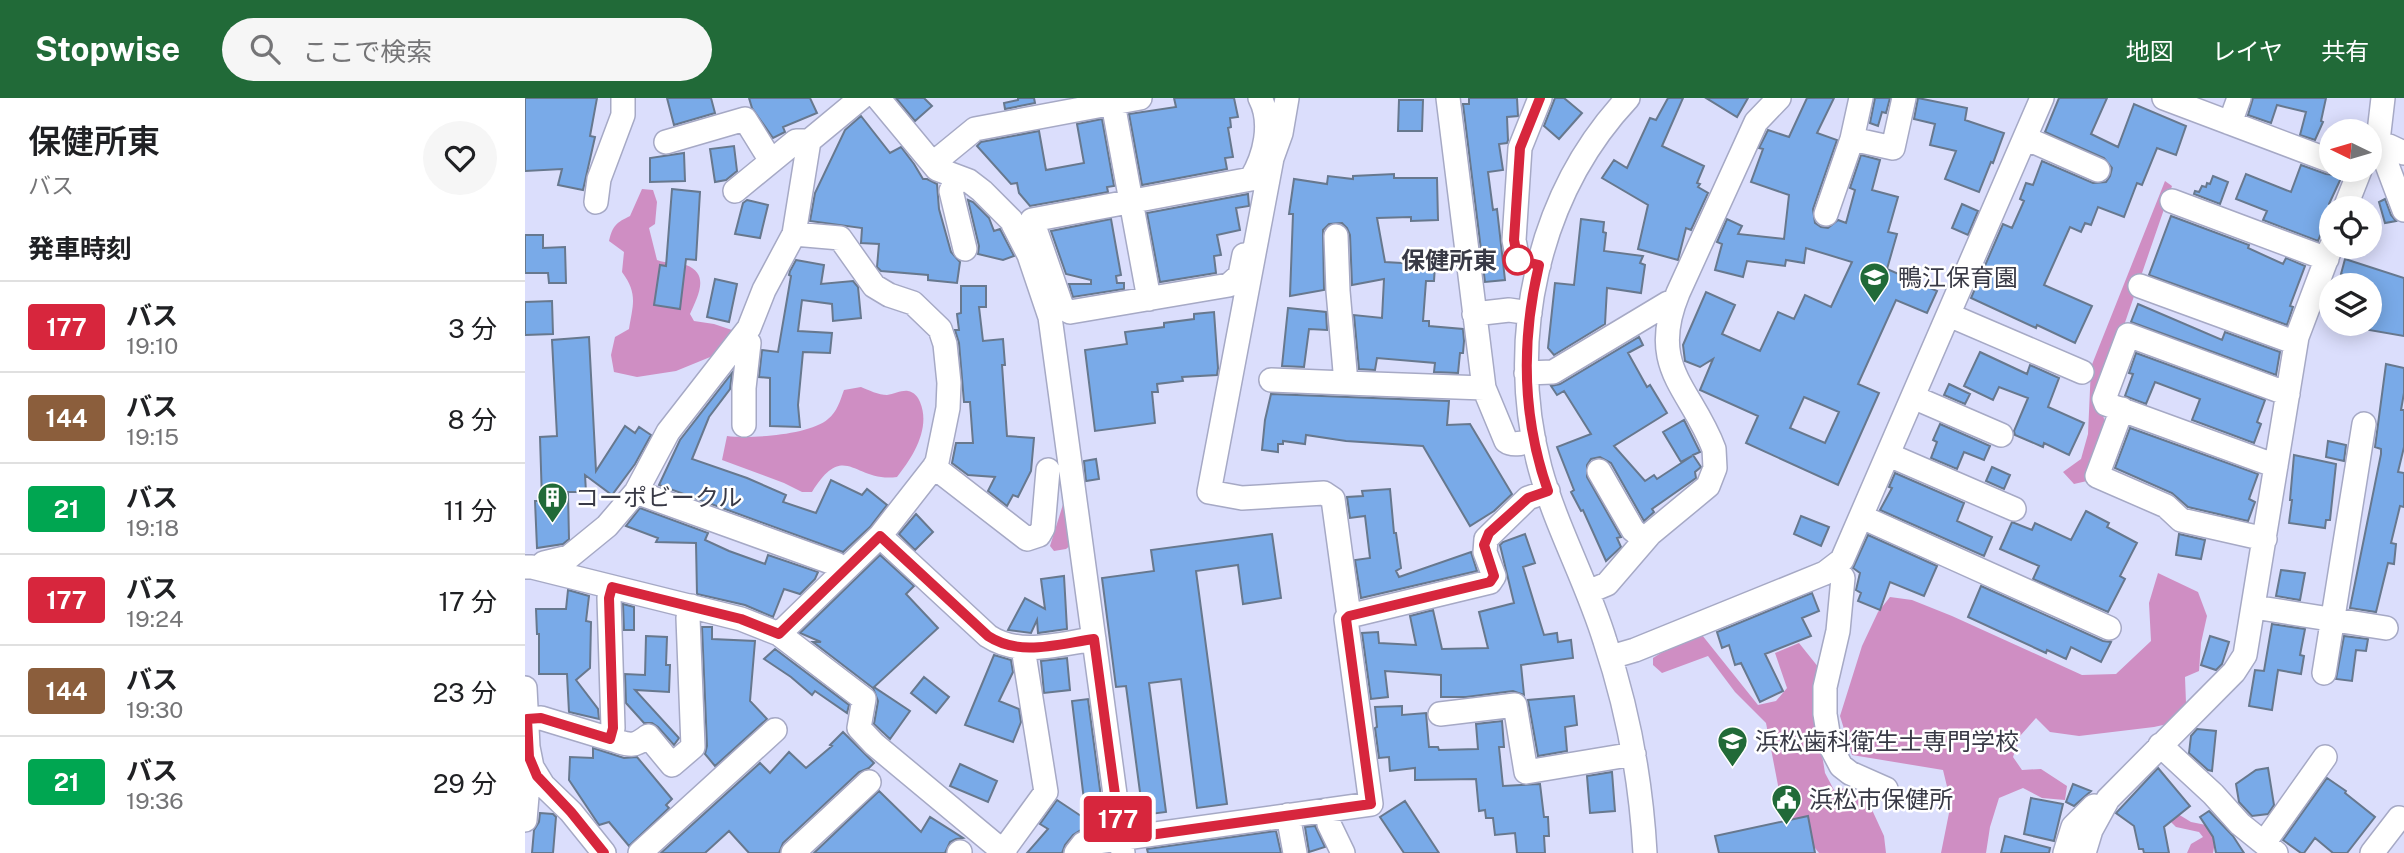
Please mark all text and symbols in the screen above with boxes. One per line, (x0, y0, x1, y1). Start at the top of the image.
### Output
search box (222, 18, 712, 81)
text: Stopwise (35, 30, 180, 68)
icon: search (246, 30, 284, 68)
text: ここで検索 (302, 36, 432, 67)
text: 地図 (2126, 37, 2174, 65)
text: レイヤ (2212, 37, 2283, 65)
text: 共有 (2321, 37, 2369, 65)
north arrow (2319, 119, 2382, 182)
map controls (2319, 119, 2382, 336)
button: heart (423, 121, 497, 195)
text: 保健所東 (28, 122, 160, 160)
text: バス (28, 172, 74, 199)
button: locate (2319, 196, 2382, 259)
text: 発車時刻 (28, 233, 132, 264)
marker: 保健所東 (1503, 245, 1533, 275)
place label: 保健所東 (1401, 246, 1497, 274)
school or university icon: 鴨江保育園 (1858, 260, 1892, 304)
place label: 鴨江保育園 (1898, 263, 2018, 291)
button: layers (2319, 273, 2382, 336)
text: バス (126, 300, 178, 331)
text: 177 (46, 313, 87, 341)
text: 3 分 (448, 313, 497, 344)
text: 19:10 (126, 332, 178, 359)
text: バス (126, 391, 178, 422)
text: 144 (46, 404, 87, 432)
text: 8 分 (448, 404, 497, 435)
text: 19:15 (126, 423, 179, 450)
building icon: コーポビークル (535, 480, 569, 524)
text: バス (126, 482, 178, 513)
place label: コーポビークル (575, 483, 742, 511)
text: 21 (54, 495, 79, 523)
text: 11 分 (444, 495, 497, 526)
text: 19:18 (126, 514, 179, 541)
text: バス (126, 573, 178, 604)
text: 177 (46, 586, 87, 614)
text: 17 分 (438, 586, 497, 617)
text: 19:24 (126, 605, 184, 632)
text: バス (126, 664, 178, 695)
text: 144 (46, 677, 87, 705)
text: 23 分 (433, 677, 497, 708)
text: 19:30 (126, 696, 183, 723)
school or university icon: 浜松歯科衛生士専門学校 (1715, 724, 1749, 768)
place label: 浜松歯科衛生士専門学校 (1755, 727, 2019, 755)
text: バス (126, 755, 178, 786)
text: 21 (54, 768, 79, 796)
text: 29 分 (433, 768, 497, 799)
public building icon: 浜松市保健所 (1769, 782, 1803, 826)
place label: 浜松市保健所 (1809, 785, 1953, 813)
text: 19:36 (126, 787, 184, 814)
line badge: 177 (1078, 796, 1158, 842)
text: 177 (1098, 805, 1138, 833)

